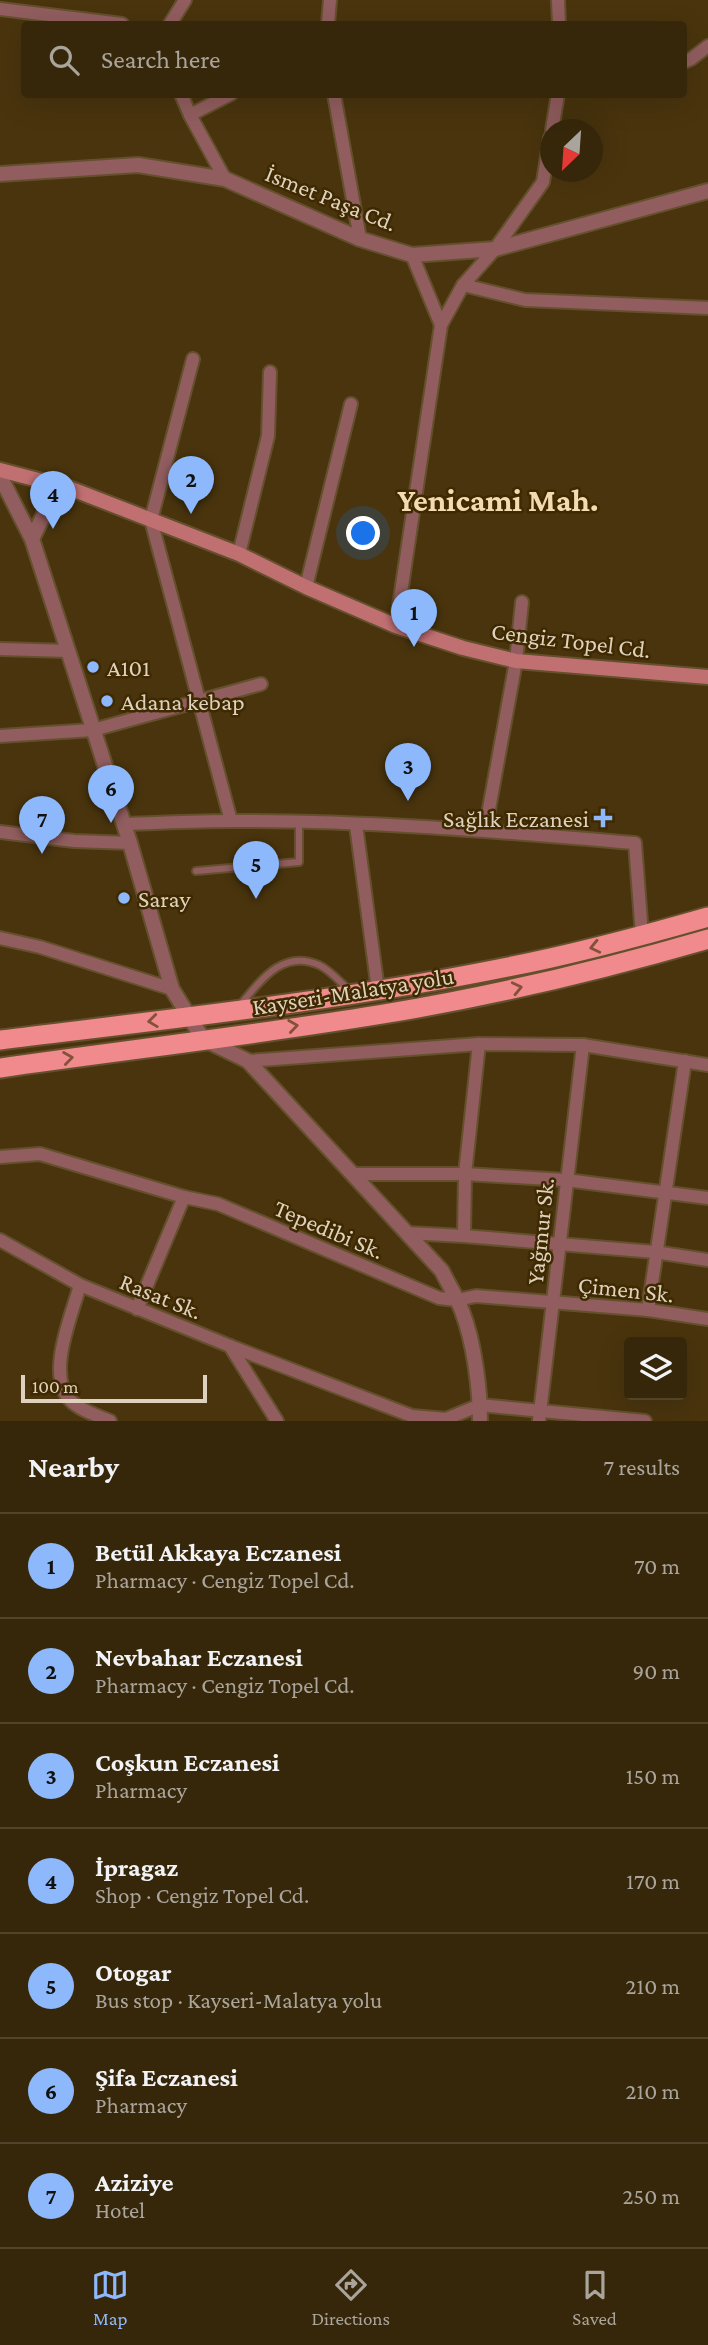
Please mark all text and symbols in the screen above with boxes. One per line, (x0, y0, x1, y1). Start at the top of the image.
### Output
search box (21, 21, 687, 98)
icon: search (45, 41, 83, 79)
text: Search here (101, 45, 220, 74)
north arrow (540, 119, 603, 182)
street label: İsmet Paşa Cd. (262, 159, 400, 237)
pin: 2 (168, 456, 214, 514)
pin: 4 (30, 471, 76, 529)
district label: Yenicami Mah. (397, 482, 599, 518)
your location (346, 516, 380, 550)
pin: 1 (391, 589, 437, 647)
street label: Cengiz Topel Cd. (490, 617, 652, 663)
place label: A101 (107, 654, 150, 681)
marker: A101 (85, 659, 101, 675)
place label: Adana kebap (121, 688, 245, 715)
marker: Adana kebap (99, 693, 115, 709)
pin: 3 (385, 743, 431, 801)
pin: 6 (88, 765, 134, 823)
pin: 7 (19, 796, 65, 854)
place label: Sağlık Eczanesi (443, 805, 589, 832)
marker: Sağlık Eczanesi (595, 810, 611, 826)
pin: 5 (233, 841, 279, 899)
place label: Saray (138, 885, 191, 912)
marker: Saray (116, 890, 132, 906)
one-way arrow (589, 939, 601, 953)
street label: Kayseri-Malatya yolu (250, 962, 456, 1020)
one-way arrow (511, 982, 523, 996)
one-way arrow (147, 1014, 159, 1029)
one-way arrow (287, 1019, 299, 1034)
one-way arrow (62, 1051, 73, 1066)
street label: Yağmur Sk. (521, 1176, 559, 1286)
street label: Tepedibi Sk. (270, 1194, 388, 1264)
street label: Rasat Sk. (116, 1267, 206, 1325)
street label: Çimen Sk. (577, 1271, 675, 1307)
map controls (624, 1337, 687, 1400)
button: layers (624, 1337, 687, 1400)
scale bar (21, 1372, 206, 1404)
text: 100 m (32, 1376, 79, 1397)
text: Nearby (28, 1450, 119, 1483)
text: 7 results (604, 1454, 680, 1480)
text: Betül Akkaya Eczanesi (95, 1538, 341, 1567)
text: 1 (47, 1553, 55, 1579)
text: 70 m (634, 1553, 680, 1579)
text: Pharmacy · Cengiz Topel Cd. (95, 1567, 355, 1593)
text: Nevbahar Eczanesi (95, 1643, 303, 1672)
text: 2 (45, 1658, 57, 1684)
text: 90 m (633, 1658, 680, 1684)
text: Pharmacy · Cengiz Topel Cd. (95, 1672, 355, 1698)
text: Coşkun Eczanesi (95, 1748, 280, 1777)
text: 3 (45, 1763, 57, 1789)
text: 150 m (626, 1763, 680, 1789)
text: Pharmacy (95, 1777, 187, 1803)
text: İpragaz (95, 1853, 178, 1882)
text: 4 (45, 1868, 57, 1894)
text: 170 m (626, 1868, 680, 1894)
text: Shop · Cengiz Topel Cd. (95, 1882, 309, 1908)
text: Otogar (95, 1958, 172, 1987)
text: 5 (45, 1973, 57, 1999)
text: 210 m (626, 1973, 680, 1999)
text: Bus stop · Kayseri-Malatya yolu (95, 1987, 382, 2013)
text: Şifa Eczanesi (95, 2063, 238, 2092)
text: 6 (45, 2078, 57, 2104)
text: 210 m (626, 2078, 680, 2104)
text: Pharmacy (95, 2092, 187, 2118)
text: Aziziye (95, 2168, 174, 2197)
text: 7 (45, 2183, 57, 2209)
text: 250 m (622, 2183, 680, 2209)
text: Hotel (95, 2197, 145, 2223)
tab: Map (91, 2266, 129, 2329)
tab: Directions (311, 2266, 390, 2329)
tab: Saved (572, 2266, 617, 2329)

